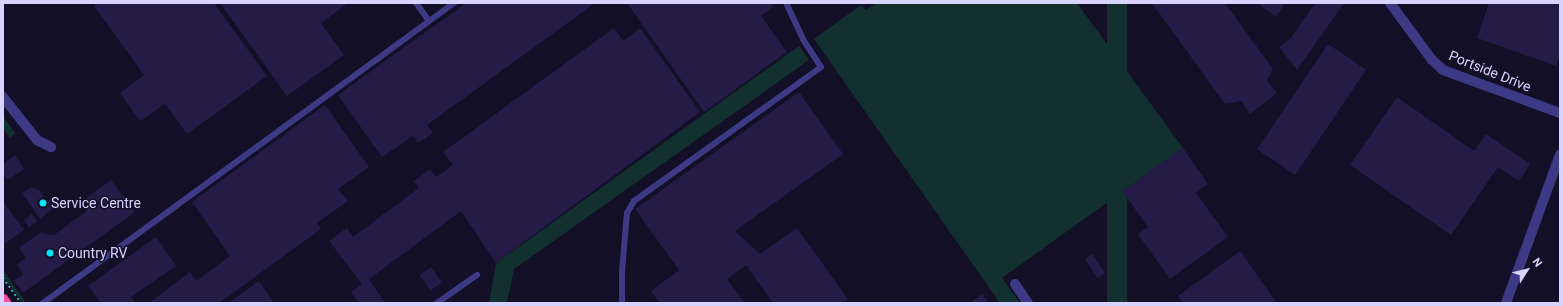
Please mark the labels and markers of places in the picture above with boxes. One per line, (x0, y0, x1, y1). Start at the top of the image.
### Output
place label: Service Centre (51, 195, 141, 211)
marker: Service Centre (38, 198, 48, 208)
place label: Country RV (58, 245, 128, 261)
marker: Country RV (45, 248, 55, 258)

